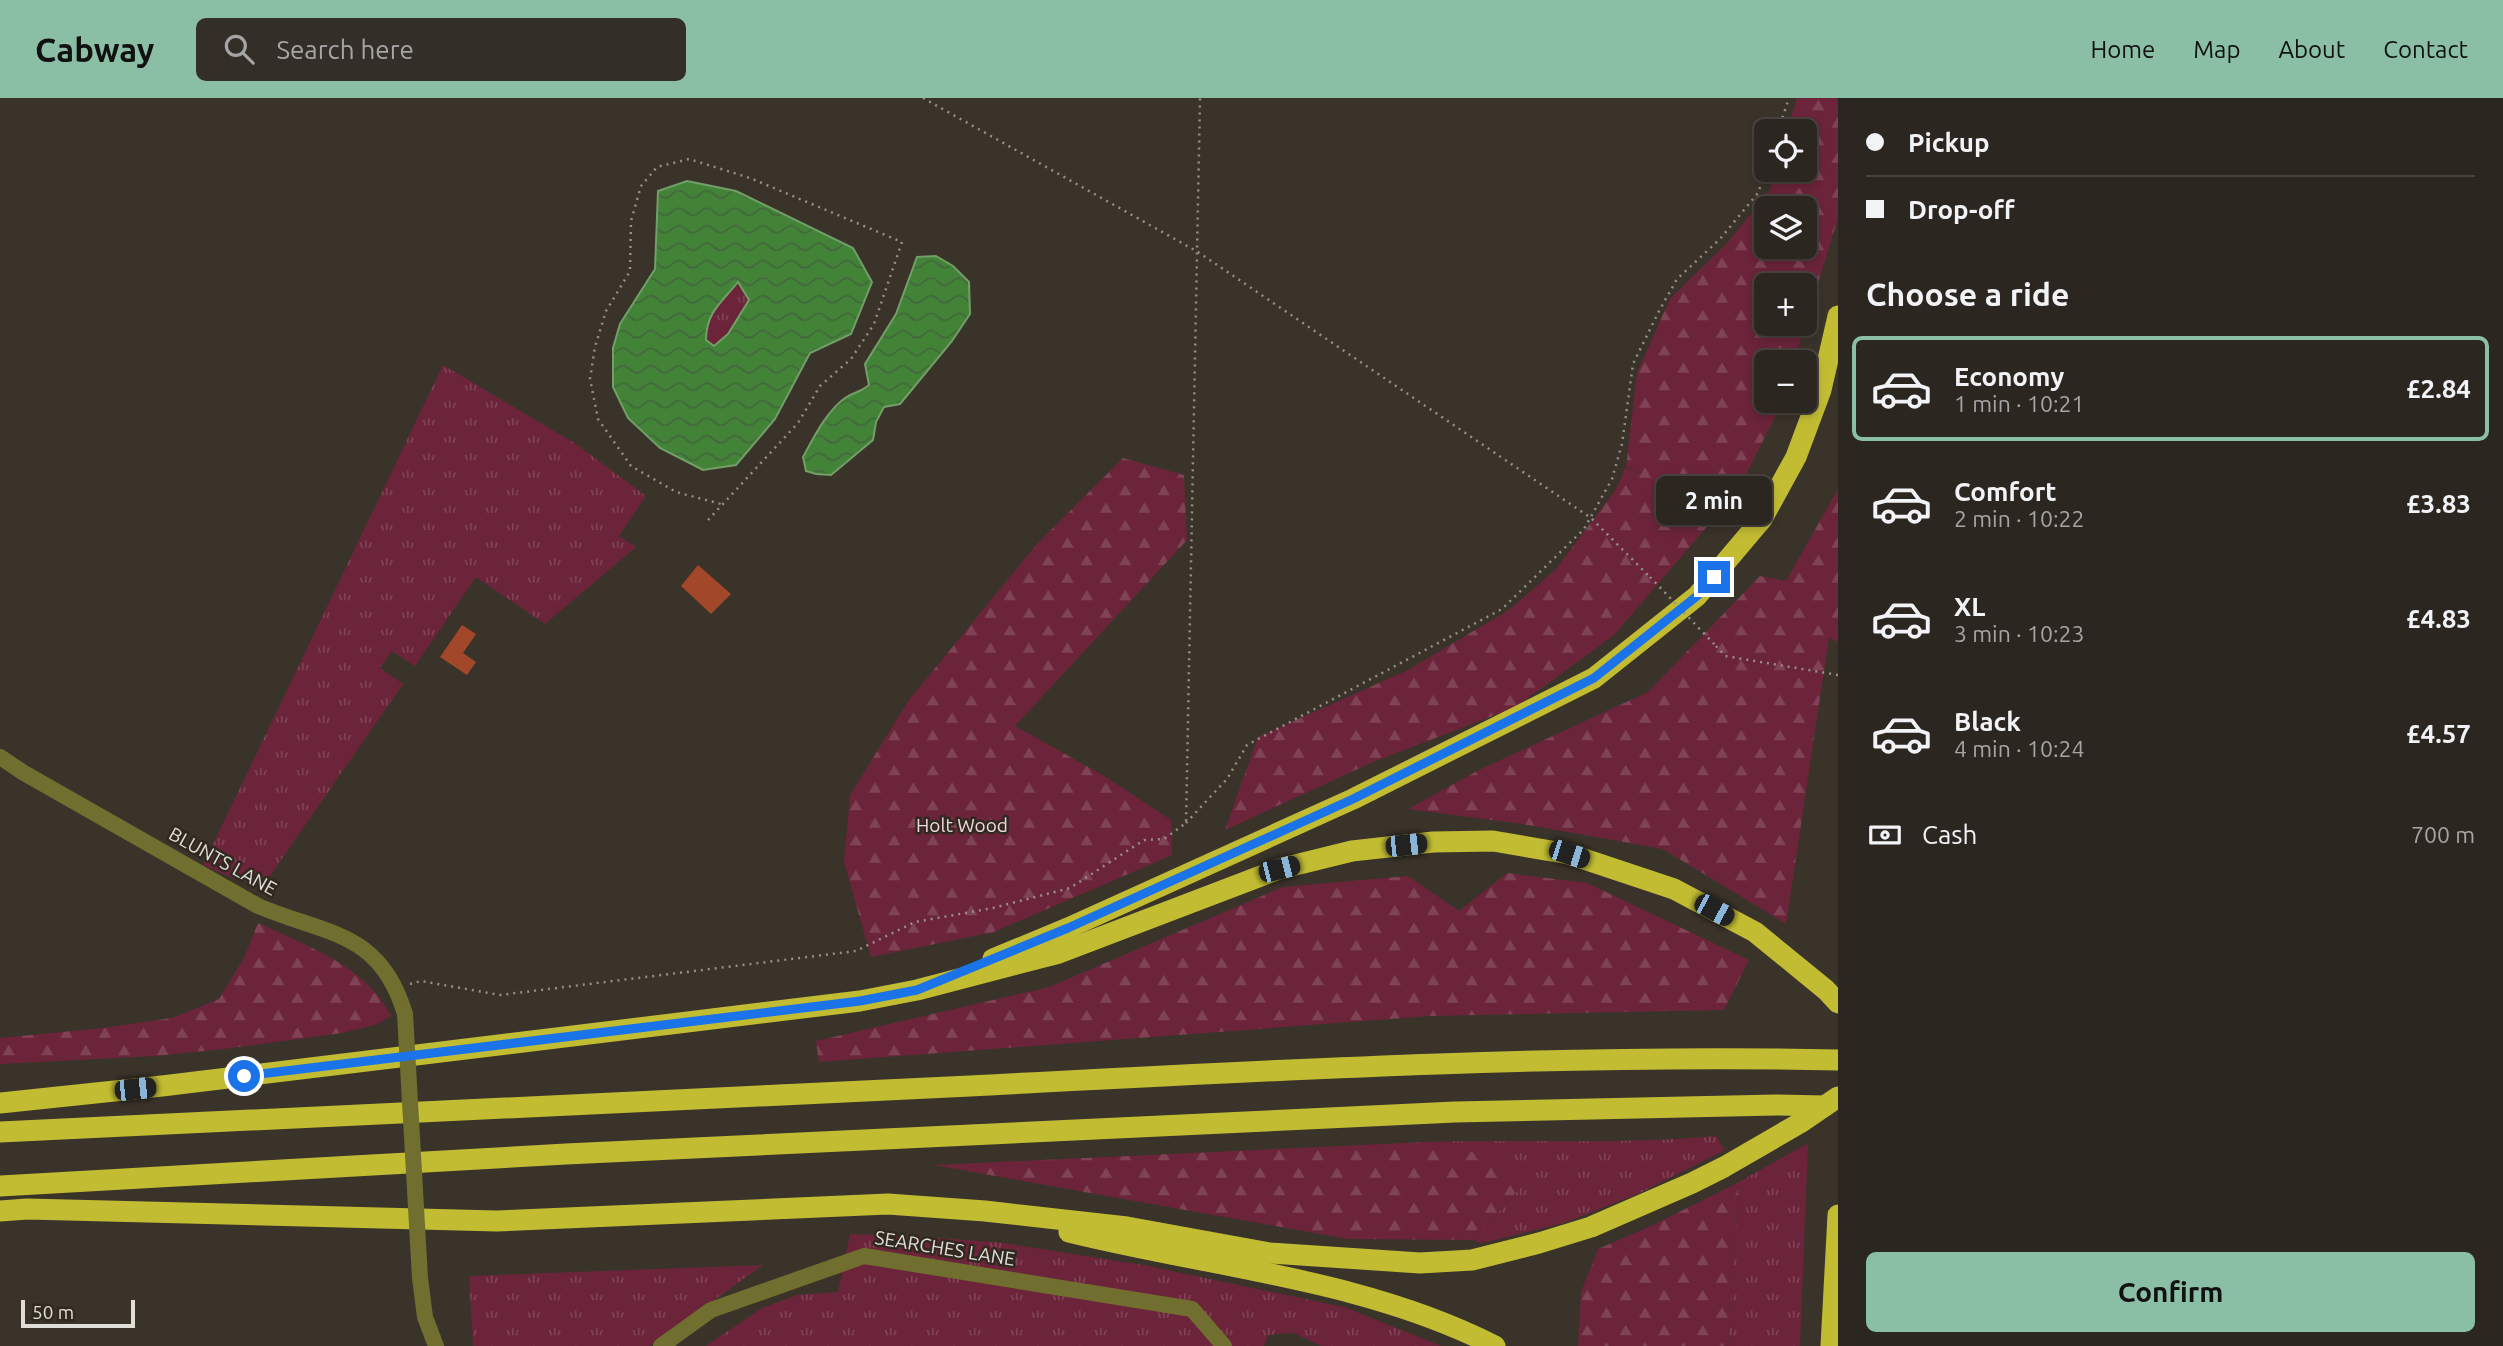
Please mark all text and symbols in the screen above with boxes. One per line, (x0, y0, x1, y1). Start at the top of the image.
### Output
search box (196, 18, 686, 81)
icon: search (220, 30, 258, 68)
text: Cabway (35, 31, 154, 68)
text: Search here (276, 35, 414, 64)
text: Home (2090, 36, 2155, 63)
text: Map (2193, 36, 2240, 63)
text: About (2278, 36, 2345, 63)
text: Contact (2383, 36, 2468, 63)
map controls (1754, 119, 1817, 413)
button: locate (1754, 119, 1817, 182)
text: Pickup (1908, 128, 1990, 157)
text: Drop-off (1908, 195, 2015, 224)
button: layers (1754, 196, 1817, 259)
button: + (1754, 273, 1817, 336)
text: Choose a ride (1866, 276, 2069, 312)
button: − (1754, 350, 1817, 413)
icon: car (1870, 357, 1933, 420)
text: Economy (1954, 362, 2064, 391)
text: £2.84 (2406, 374, 2471, 403)
text: 1 min · 10:21 (1954, 391, 2085, 416)
icon: car (1870, 472, 1933, 535)
callout: 2 min (1656, 476, 1772, 524)
text: Comfort (1954, 477, 2057, 506)
text: 2 min (1685, 488, 1743, 513)
text: £3.83 (2406, 489, 2471, 518)
text: 2 min · 10:22 (1954, 506, 2085, 531)
route end (1698, 561, 1730, 593)
icon: car (1870, 587, 1933, 650)
text: XL (1954, 592, 1985, 621)
text: £4.83 (2406, 604, 2471, 633)
text: 3 min · 10:23 (1954, 621, 2085, 646)
icon: car (1870, 702, 1933, 765)
text: Black (1954, 707, 2021, 736)
text: £4.57 (2406, 719, 2471, 748)
text: 4 min · 10:24 (1954, 736, 2085, 761)
park label: Holt Wood (916, 814, 1008, 836)
icon: cash (1866, 816, 1904, 854)
text: Cash (1922, 820, 1977, 849)
street label: BLUNTS LANE (165, 822, 281, 900)
text: 700 m (2411, 822, 2475, 847)
car (1385, 832, 1428, 858)
car (1546, 838, 1593, 870)
car (1257, 854, 1302, 884)
car (1691, 891, 1738, 929)
route start (228, 1060, 260, 1092)
car (114, 1076, 157, 1102)
street label: SEARCHES LANE (873, 1226, 1017, 1270)
button: Confirm (1866, 1252, 2475, 1332)
scale bar (21, 1297, 135, 1329)
text: 50 m (32, 1301, 74, 1323)

